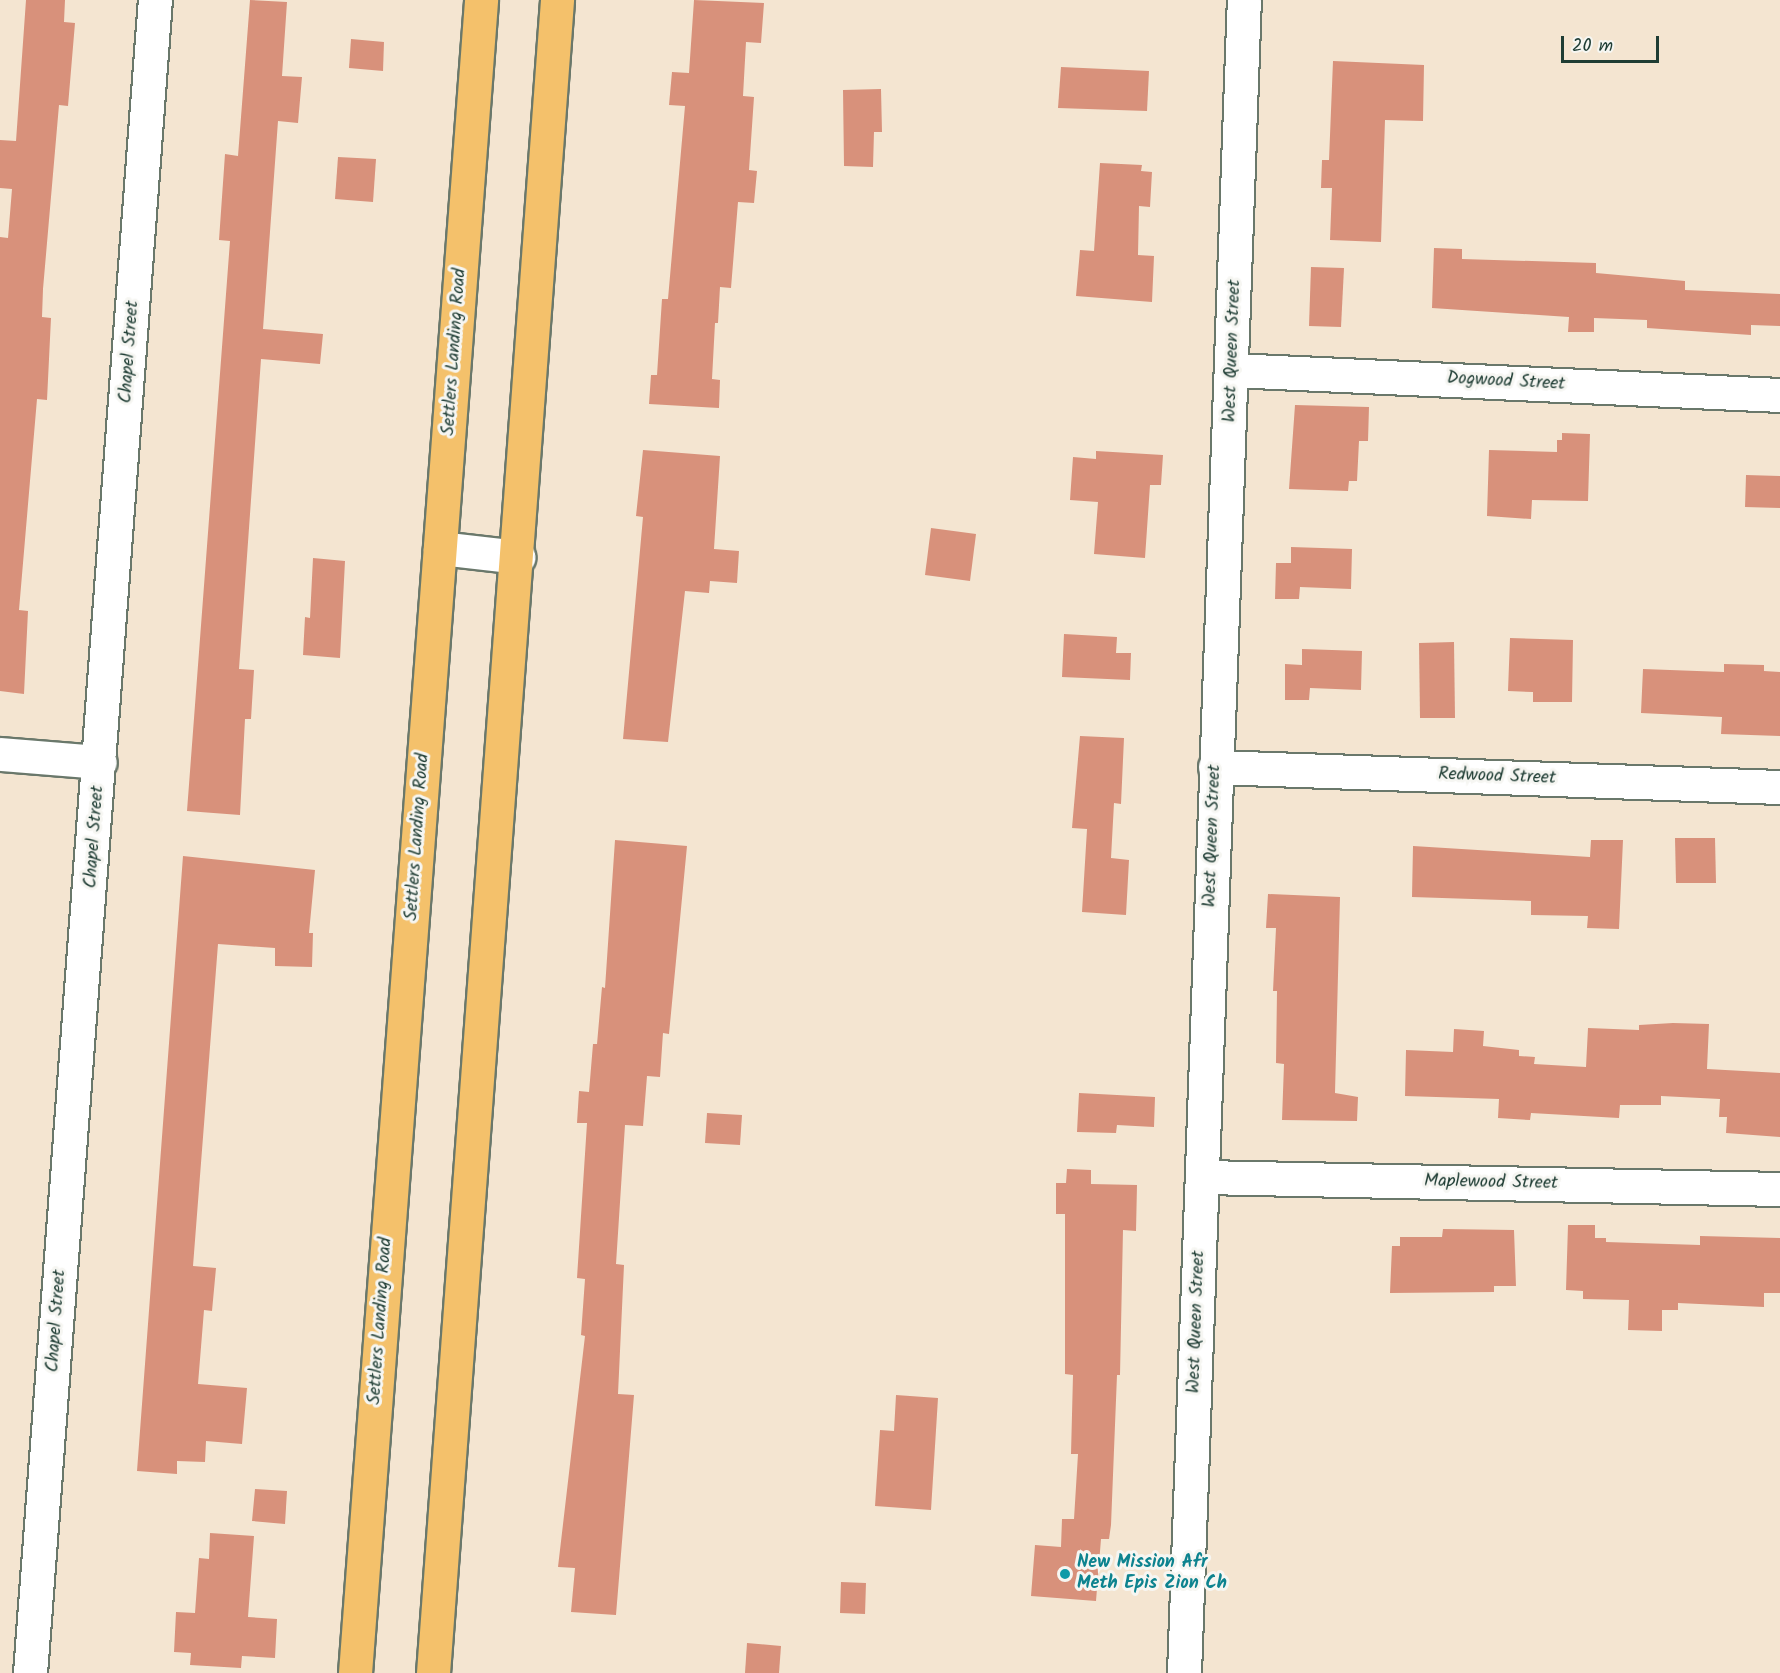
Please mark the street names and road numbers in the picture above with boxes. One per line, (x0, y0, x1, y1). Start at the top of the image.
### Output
street label: Settlers Landing Road (438, 268, 472, 436)
street label: West Queen Street (1220, 279, 1246, 423)
street label: Chapel Street (116, 300, 144, 404)
street label: Dogwood Street (1446, 368, 1566, 396)
street label: Settlers Landing Road (401, 753, 435, 921)
street label: West Queen Street (1200, 764, 1226, 908)
street label: Redwood Street (1438, 764, 1556, 790)
street label: Chapel Street (81, 785, 109, 889)
street label: Maplewood Street (1424, 1171, 1558, 1195)
street label: Settlers Landing Road (364, 1237, 398, 1405)
street label: West Queen Street (1184, 1250, 1210, 1394)
street label: Chapel Street (43, 1269, 71, 1373)

